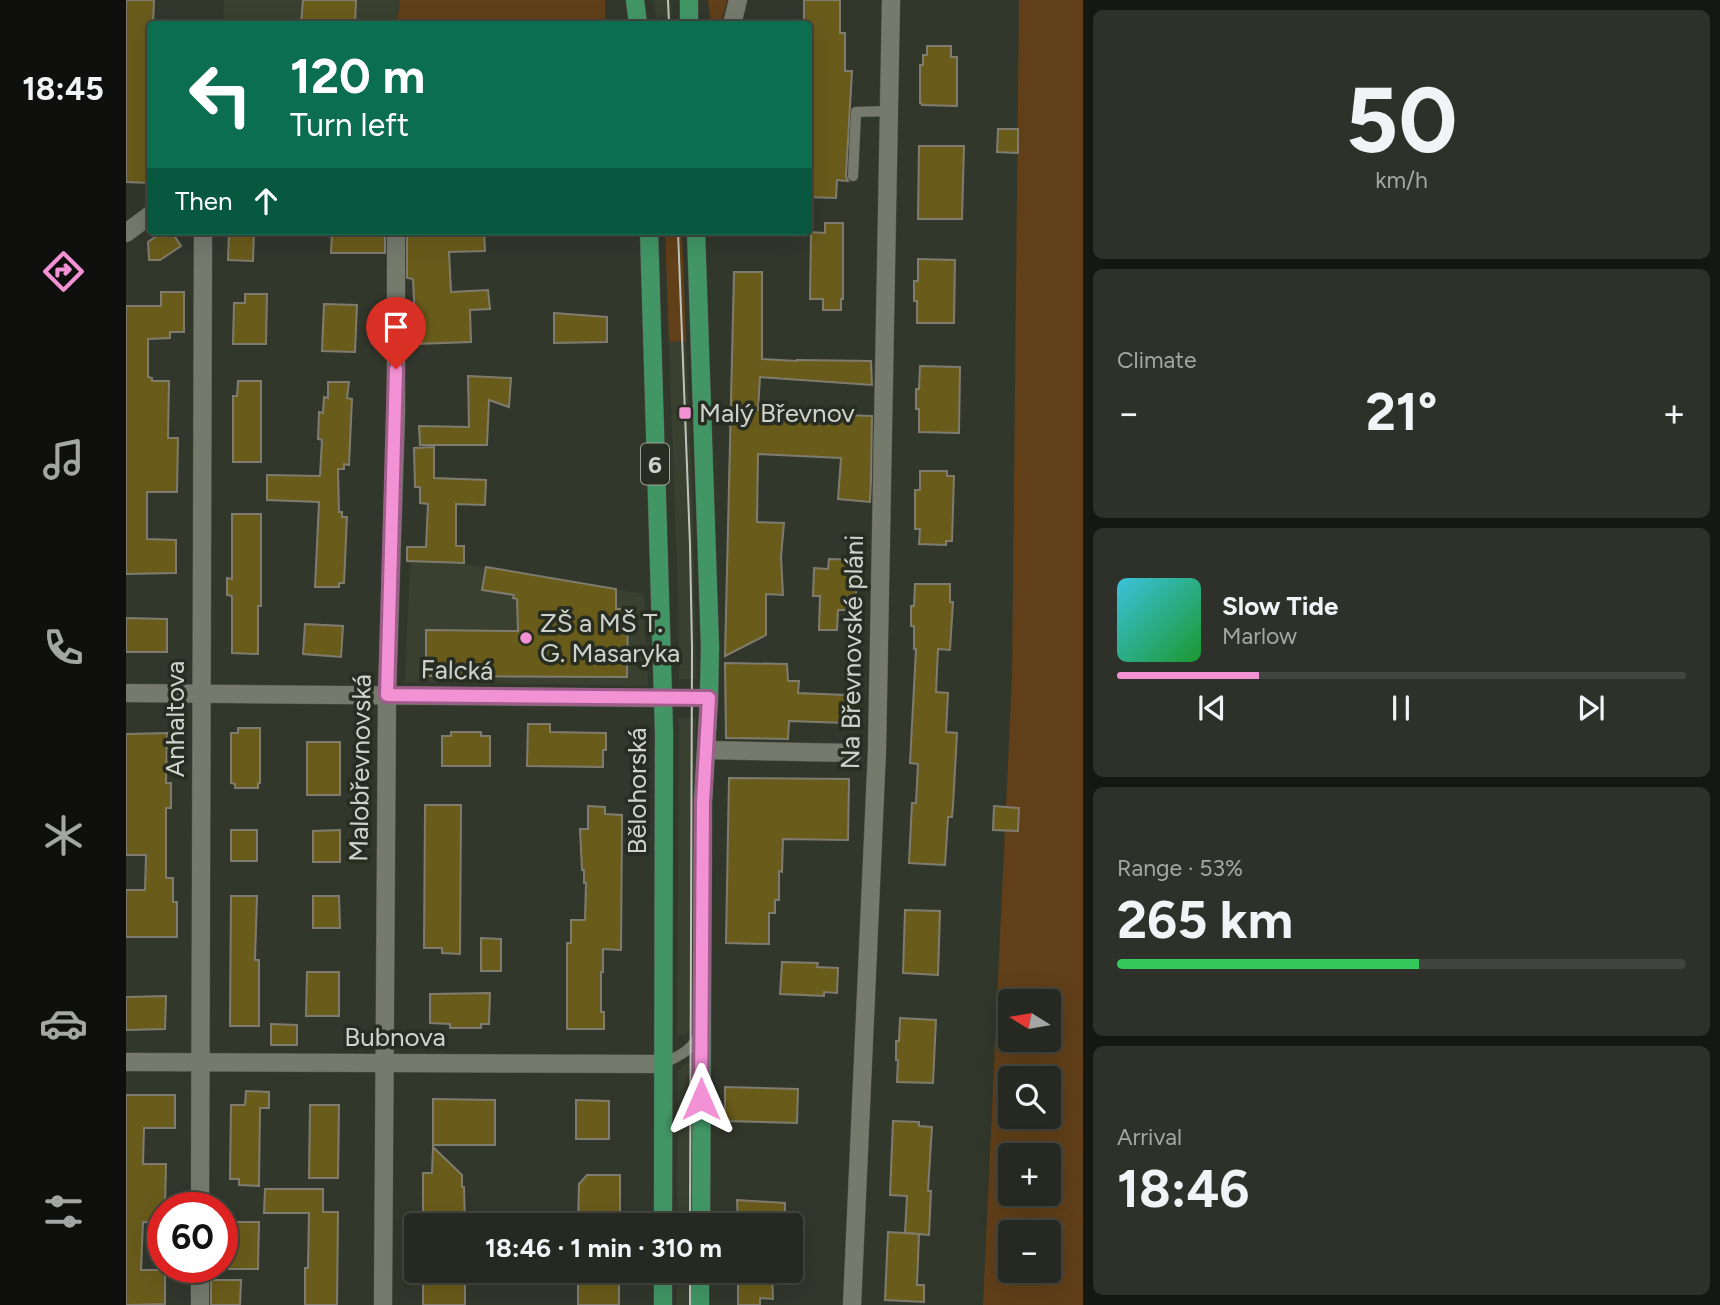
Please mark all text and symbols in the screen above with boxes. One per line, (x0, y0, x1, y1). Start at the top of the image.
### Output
text: 120 m (290, 46, 425, 105)
icon: left (175, 49, 266, 140)
text: 50 (1346, 66, 1457, 175)
text: 18:45 (22, 70, 104, 108)
text: Turn left (290, 106, 409, 144)
text: km/h (1375, 166, 1428, 194)
icon: ahead (247, 182, 285, 220)
text: Then (175, 185, 233, 217)
icon: directions (39, 247, 88, 296)
pin (366, 297, 426, 369)
icon: arrive (377, 308, 415, 346)
text: Climate (1117, 346, 1196, 374)
text: 21° (1366, 381, 1437, 443)
text: − (1117, 390, 1141, 436)
text: + (1662, 390, 1686, 436)
place label: Malý Břevnov (699, 397, 855, 429)
marker: Malý Břevnov (677, 405, 693, 421)
icon: music (39, 435, 88, 484)
road number: 6 (641, 444, 669, 485)
street label: Na Břevnovské pláni (834, 534, 870, 770)
text: Slow Tide (1222, 590, 1338, 622)
place label: ZŠ a MŠ T. G. Masaryka (540, 607, 680, 669)
text: Marlow (1222, 622, 1297, 650)
icon: phone (39, 623, 88, 672)
marker: ZŠ a MŠ T. G. Masaryka (518, 630, 534, 646)
street label: Falcká (420, 653, 494, 687)
street label: Anhaltova (159, 661, 191, 777)
street label: Malobřevnovská (342, 674, 378, 862)
icon: previous (1193, 689, 1231, 727)
icon: pause (1382, 689, 1420, 727)
icon: next (1572, 689, 1610, 727)
street label: Bělohorská (621, 728, 653, 854)
icon: climate (39, 811, 88, 860)
text: Range · 53% (1117, 854, 1243, 882)
text: 265 km (1117, 889, 1293, 951)
north arrow (998, 989, 1060, 1052)
map controls (998, 989, 1061, 1283)
icon: car (39, 999, 88, 1048)
street label: Bubnova (344, 1021, 446, 1053)
position arrow (664, 1062, 738, 1136)
button: search (998, 1066, 1061, 1129)
text: Arrival (1117, 1123, 1182, 1151)
button: + (998, 1143, 1061, 1206)
text: 18:46 (1117, 1158, 1250, 1220)
icon: filters (39, 1187, 88, 1236)
speed limit sign: 60 (147, 1192, 238, 1283)
button: − (998, 1220, 1061, 1283)
text: 18:46 · 1 min · 310 m (485, 1232, 722, 1264)

